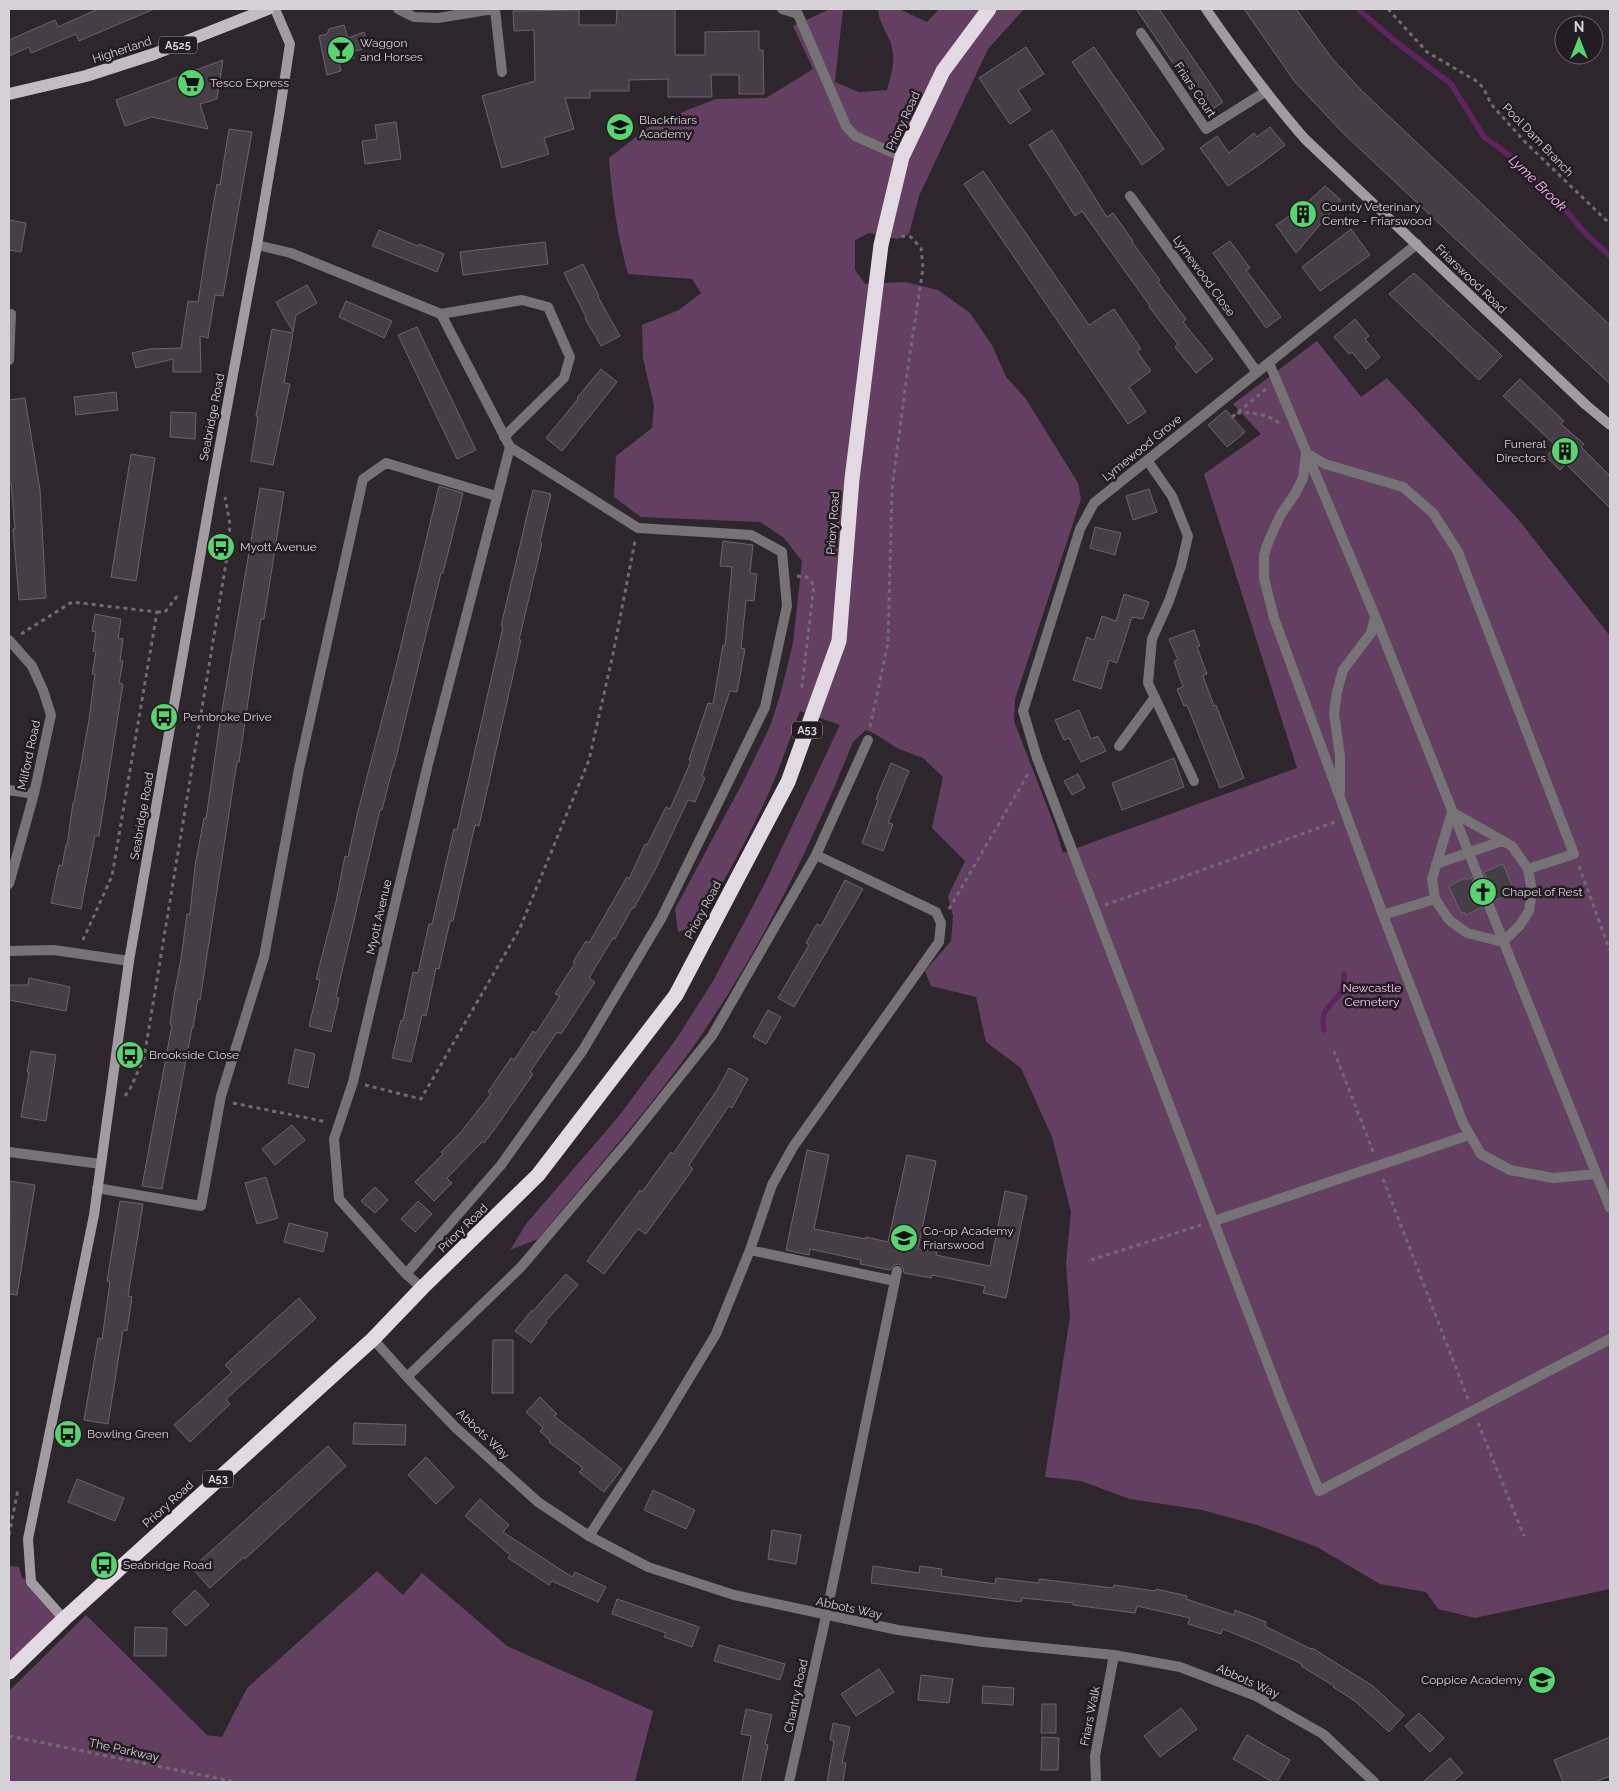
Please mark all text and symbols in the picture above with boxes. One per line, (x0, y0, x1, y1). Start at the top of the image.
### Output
north arrow (1554, 15, 1604, 65)
text: N (1574, 19, 1584, 35)
street label: Higherland (91, 34, 153, 66)
bar icon: Waggon and Horses (326, 35, 356, 65)
road number: A525 (159, 36, 197, 54)
place label: Waggon and Horses (360, 36, 423, 64)
street label: Friars Court (1171, 60, 1219, 120)
supermarket icon: Tesco Express (176, 68, 206, 98)
place label: Tesco Express (210, 76, 289, 90)
street label: Priory Road (883, 89, 923, 153)
street label: Pool Dam Branch (1500, 101, 1576, 179)
school or university icon: Blackfriars Academy (605, 112, 635, 142)
place label: Blackfriars Academy (639, 113, 697, 141)
water label: Lyme Brook (1506, 152, 1570, 215)
building icon: County Veterinary Centre - Friarswood (1288, 199, 1318, 229)
place label: County Veterinary Centre - Friarswood (1322, 200, 1432, 228)
street label: Lymewood Close (1170, 233, 1238, 319)
street label: Friarswood Road (1433, 242, 1509, 316)
street label: Seabridge Road (197, 372, 227, 462)
street label: Lymewood Grove (1100, 412, 1184, 484)
building icon: Funeral Directors (1550, 436, 1580, 466)
place label: Funeral Directors (1496, 437, 1547, 465)
street label: Priory Road (824, 491, 842, 555)
bus stop icon: Myott Avenue (206, 532, 236, 562)
place label: Myott Avenue (240, 540, 317, 554)
bus stop icon: Pembroke Drive (149, 702, 179, 732)
place label: Pembroke Drive (183, 710, 272, 724)
street label: Milford Road (15, 719, 43, 791)
road number: A53 (792, 722, 822, 738)
street label: Seabridge Road (127, 771, 157, 861)
church icon: Chapel of Rest (1468, 877, 1498, 907)
street label: Myott Avenue (364, 878, 394, 956)
street label: Priory Road (682, 879, 724, 941)
place label: Chapel of Rest (1502, 885, 1582, 899)
park label: Newcastle Cemetery (1343, 981, 1401, 1009)
bus stop icon: Brookside Close (115, 1040, 145, 1070)
place label: Brookside Close (149, 1048, 239, 1062)
street label: Priory Road (435, 1201, 491, 1255)
school or university icon: Co-op Academy Friarswood (889, 1223, 919, 1253)
place label: Co-op Academy Friarswood (923, 1224, 1014, 1252)
street label: Abbots Way (454, 1406, 513, 1462)
bus stop icon: Bowling Green (53, 1419, 83, 1449)
place label: Bowling Green (87, 1427, 169, 1441)
road number: A53 (203, 1470, 233, 1488)
street label: Priory Road (140, 1477, 196, 1531)
bus stop icon: Seabridge Road (89, 1550, 119, 1580)
place label: Seabridge Road (123, 1558, 212, 1572)
street label: Abbots Way (815, 1594, 884, 1622)
street label: Chantry Road (781, 1658, 811, 1734)
street label: Abbots Way (1214, 1661, 1282, 1701)
school or university icon: Coppice Academy (1527, 1665, 1557, 1695)
place label: Coppice Academy (1421, 1673, 1523, 1687)
street label: Friars Walk (1077, 1684, 1103, 1747)
street label: The Parkway (88, 1736, 161, 1764)

